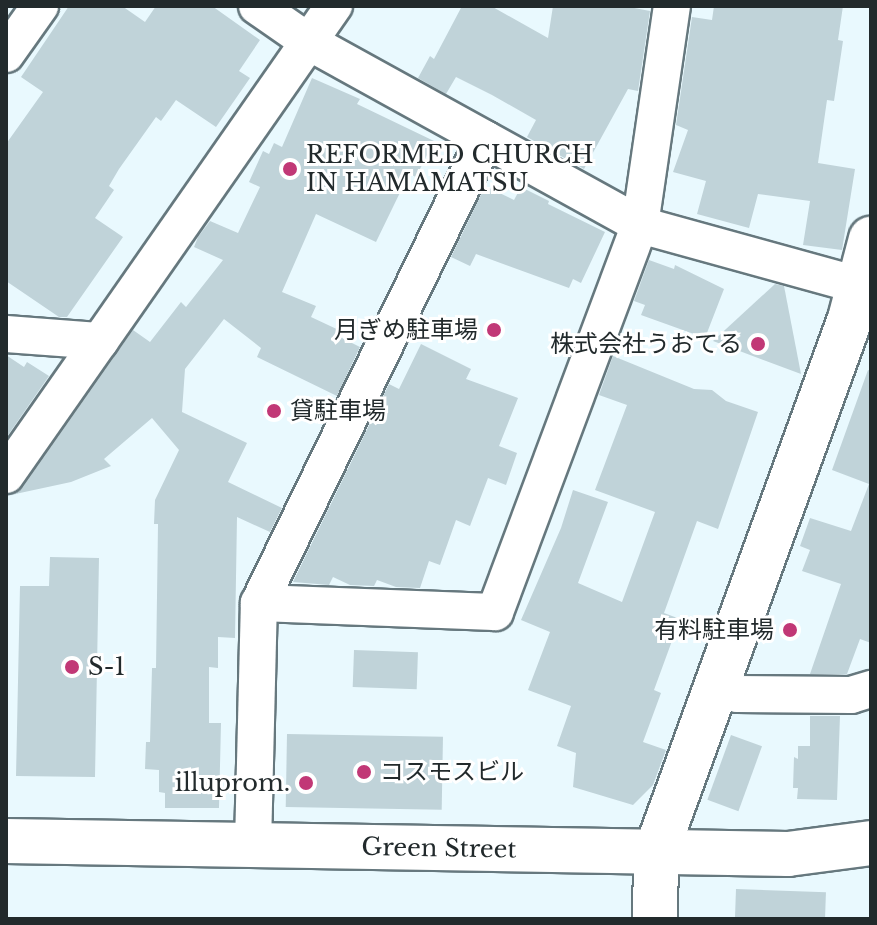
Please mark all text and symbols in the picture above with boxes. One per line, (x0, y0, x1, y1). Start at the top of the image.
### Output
place label: REFORMED CHURCH IN HAMAMATSU (306, 141, 594, 197)
marker: REFORMED CHURCH IN HAMAMATSU (281, 160, 299, 178)
place label: 月ぎめ駐車場 (334, 316, 478, 344)
marker: 月ぎめ駐車場 (485, 321, 503, 339)
place label: 株式会社うおてる (550, 330, 742, 358)
marker: 株式会社うおてる (749, 335, 767, 353)
place label: 貸駐車場 (290, 397, 386, 425)
marker: 貸駐車場 (265, 402, 283, 420)
place label: 有料駐車場 (654, 616, 774, 644)
marker: 有料駐車場 (781, 621, 799, 639)
place label: S-1 (88, 653, 125, 681)
marker: S-1 (63, 658, 81, 676)
place label: コスモスビル (380, 758, 524, 786)
marker: コスモスビル (355, 763, 373, 781)
place label: illuprom. (175, 769, 290, 797)
marker: illuprom. (297, 774, 315, 792)
street label: Green Street (361, 832, 517, 864)

